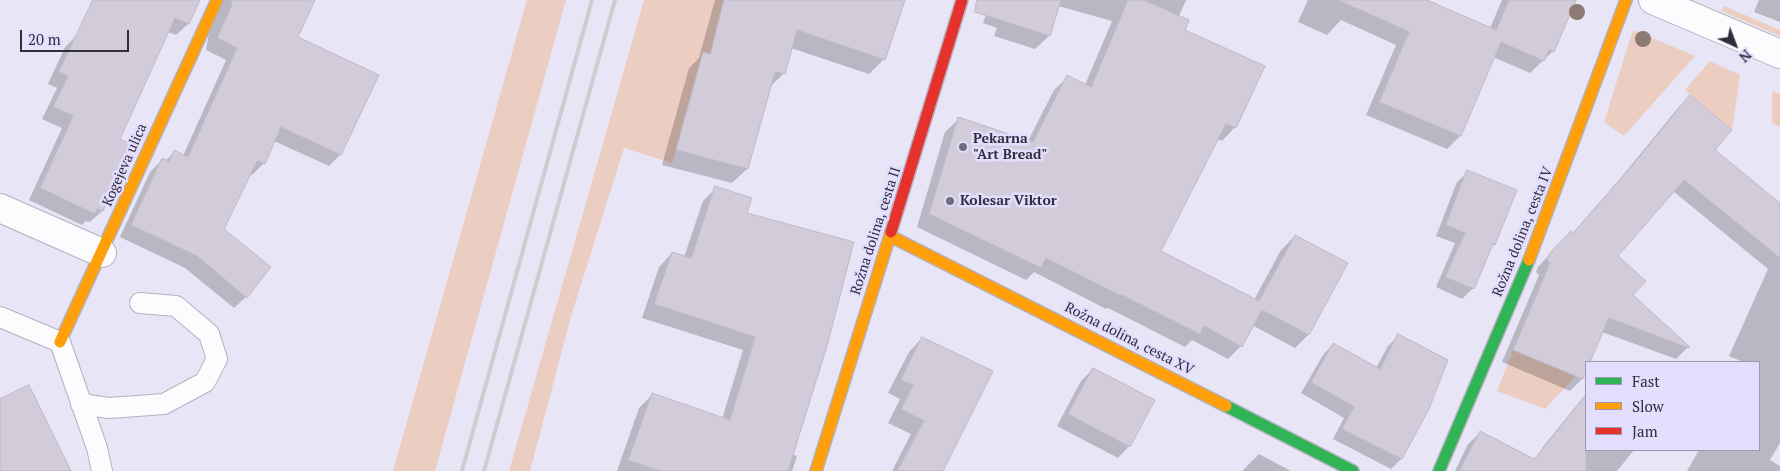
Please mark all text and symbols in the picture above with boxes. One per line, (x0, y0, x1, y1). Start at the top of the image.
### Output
scale bar (22, 20, 131, 52)
north arrow (1710, 20, 1760, 70)
text: 20 m (28, 29, 61, 49)
text: N (1735, 46, 1756, 67)
street label: Kogejeva ulica (99, 121, 151, 209)
place label: Pekarna "Art Bread" (973, 131, 1047, 164)
marker: Pekarna "Art Bread" (957, 141, 969, 153)
street label: Rožna dolina, cesta II (847, 165, 905, 297)
street label: Rožna dolina, cesta IV (1489, 165, 1557, 299)
place label: Kolesar Viktor (960, 193, 1057, 209)
marker: Kolesar Viktor (944, 195, 956, 207)
street label: Rožna dolina, cesta XV (1062, 299, 1196, 379)
legend (1585, 361, 1760, 451)
text: Fast (1632, 371, 1660, 391)
text: Slow (1632, 396, 1664, 416)
text: Jam (1632, 421, 1658, 441)

